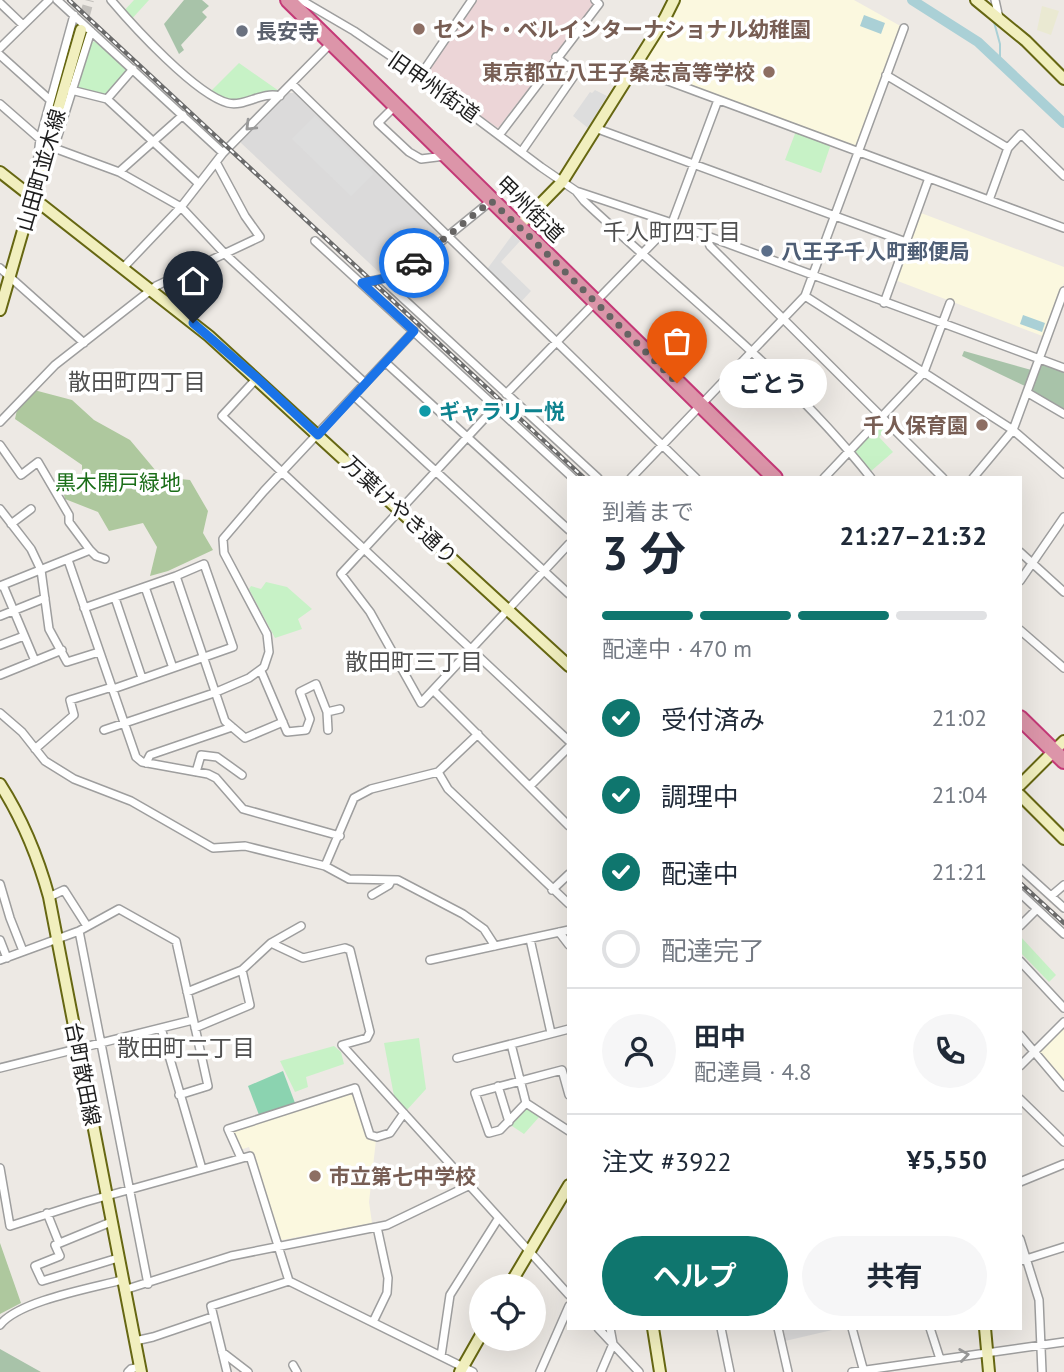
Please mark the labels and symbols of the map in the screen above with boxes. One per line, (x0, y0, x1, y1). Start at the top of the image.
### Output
place label: セント・ベルインターナショナル幼稚園 (433, 16, 811, 43)
place label: 長安寺 (256, 18, 319, 45)
marker: セント・ベルインターナショナル幼稚園 (411, 21, 427, 37)
marker: 長安寺 (234, 23, 250, 39)
street label: 旧甲州街道 (383, 46, 485, 128)
place label: 東京都立八王子桑志高等学校 (482, 59, 755, 86)
marker: 東京都立八王子桑志高等学校 (761, 64, 777, 80)
street label: 山田町並木線 (11, 106, 71, 234)
one-way arrow (245, 118, 258, 131)
street label: 甲州街道 (490, 170, 570, 248)
district label: 千人町四丁目 (603, 217, 741, 246)
courier (379, 228, 449, 298)
place label: 八王子千人町郵便局 (781, 238, 970, 265)
marker: 八王子千人町郵便局 (759, 243, 775, 259)
pin (163, 251, 223, 323)
pin (647, 311, 707, 383)
callout: ごとう (719, 358, 828, 408)
district label: 散田町四丁目 (68, 367, 206, 396)
place label: ギャラリー悦 (439, 398, 565, 425)
marker: ギャラリー悦 (417, 403, 433, 419)
place label: 千人保育園 (863, 412, 968, 439)
marker: 千人保育園 (974, 417, 990, 433)
street label: 万葉けやき通り (337, 450, 463, 570)
park label: 黒木開戸緑地 (55, 469, 181, 496)
district label: 散田町三丁目 (345, 647, 483, 676)
street label: 台町散田線 (60, 1020, 106, 1128)
district label: 散田町二丁目 (117, 1033, 255, 1062)
place label: 市立第七中学校 (329, 1163, 476, 1190)
marker: 市立第七中学校 (307, 1168, 323, 1184)
one-way arrow (958, 1348, 970, 1363)

